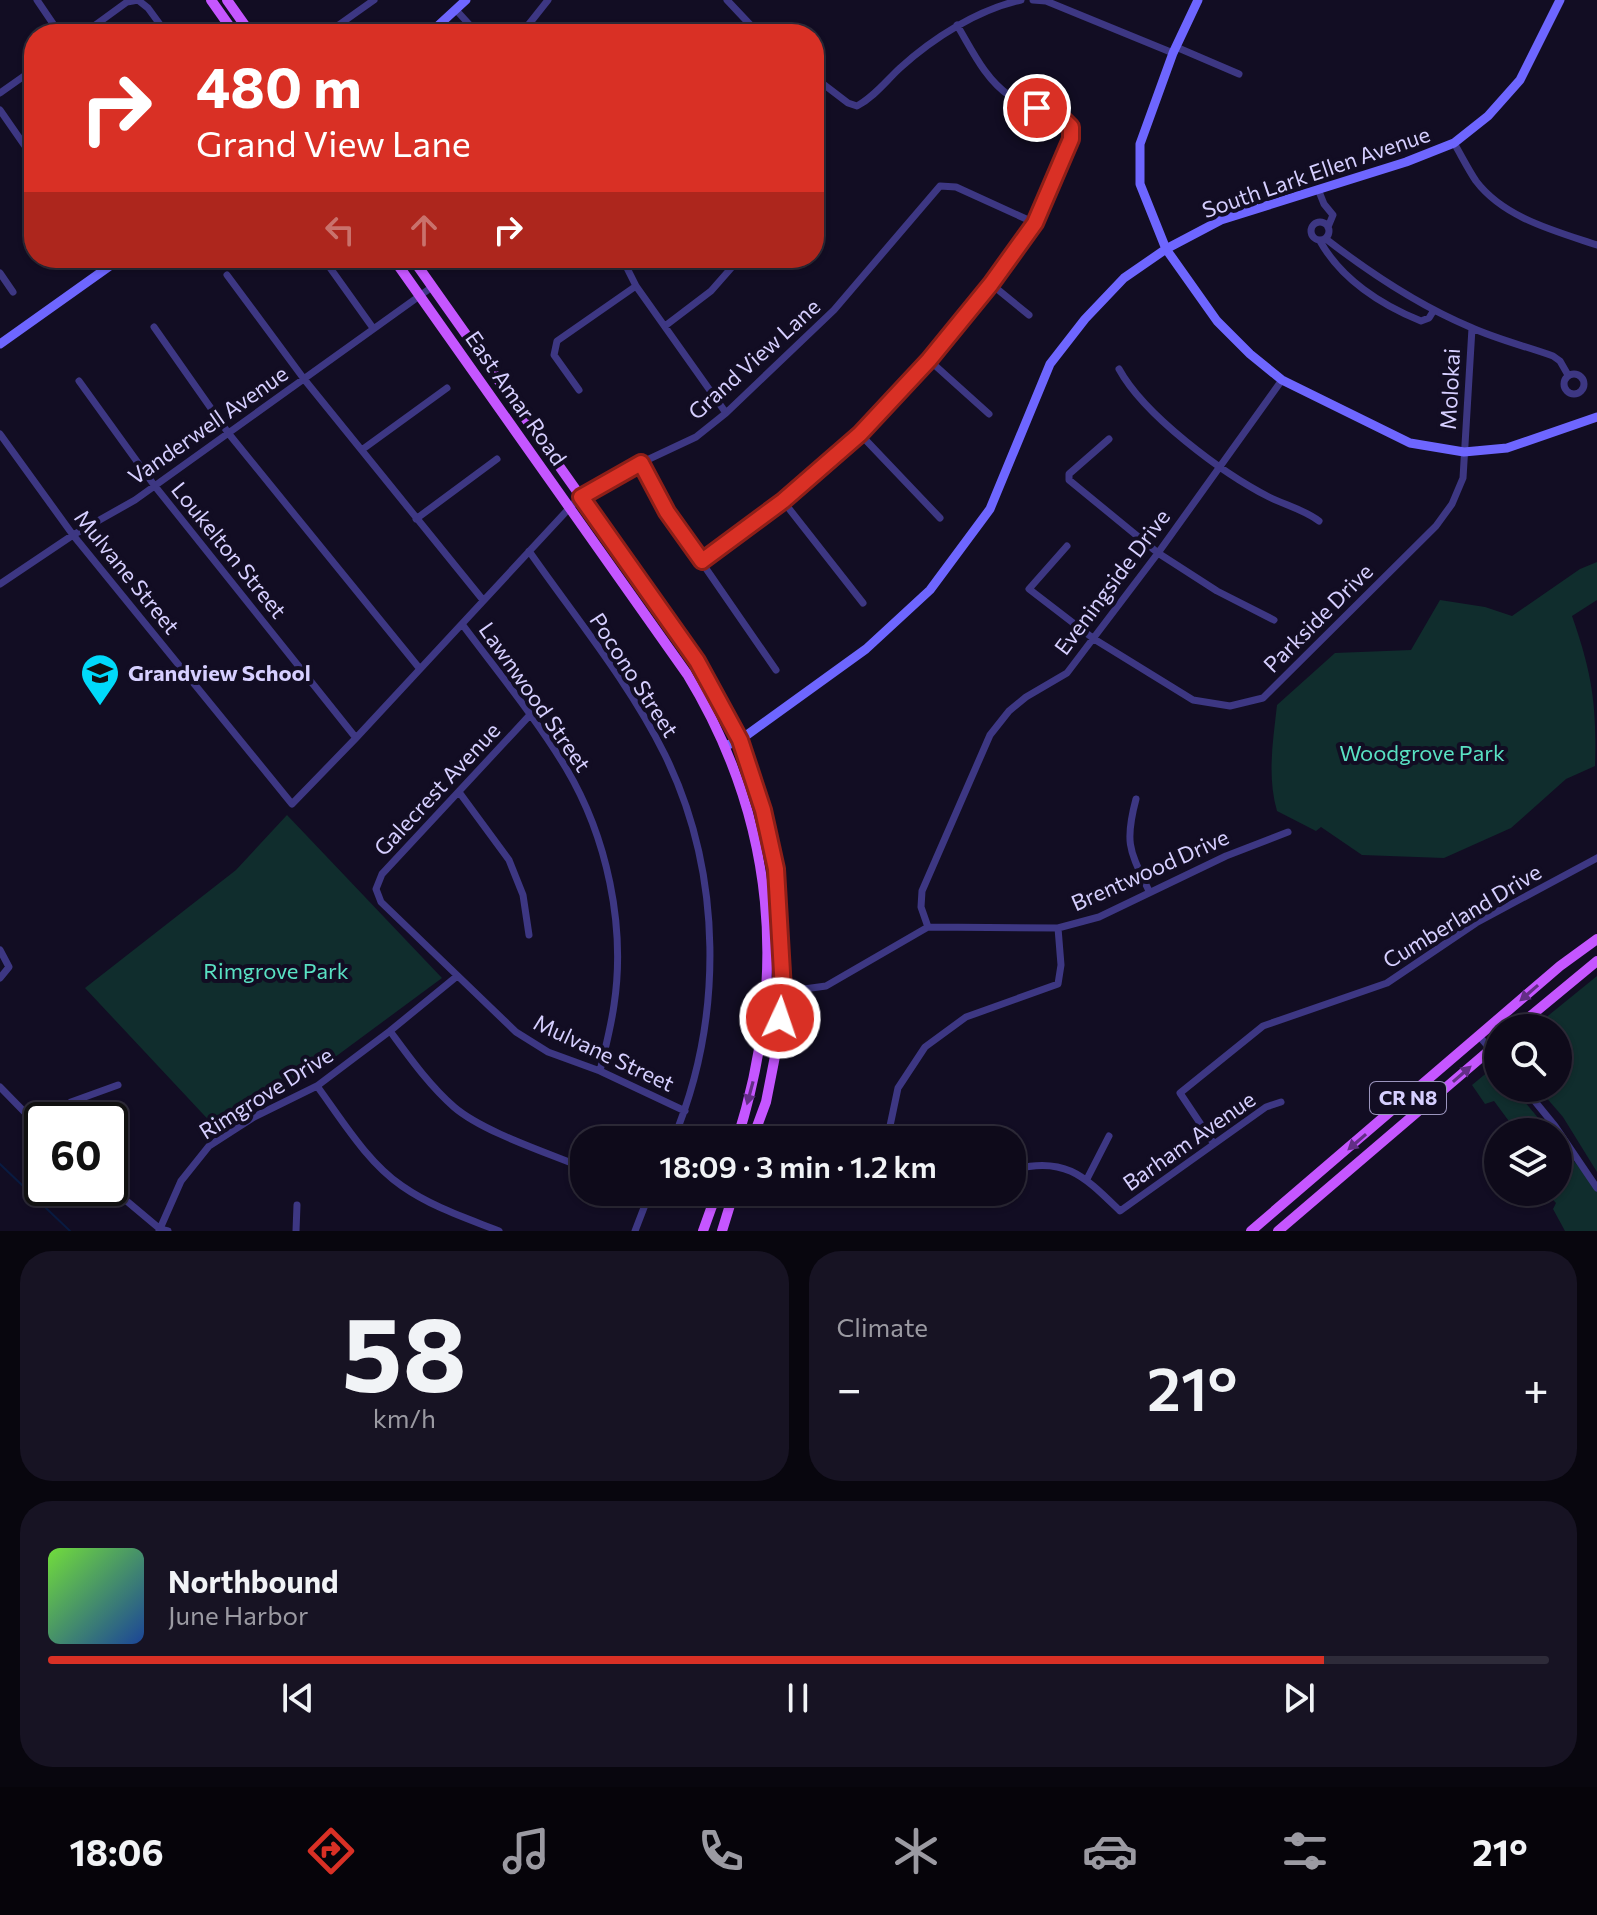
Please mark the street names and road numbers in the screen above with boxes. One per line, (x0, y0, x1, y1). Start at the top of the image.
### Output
street label: South Lark Ellen Avenue (1198, 120, 1433, 223)
street label: Grand View Lane (682, 292, 825, 425)
street label: East Amar Road (460, 325, 573, 470)
street label: Molokai (1434, 347, 1465, 431)
street label: Vanderwell Avenue (123, 359, 293, 490)
street label: Loukelton Street (166, 476, 293, 623)
street label: Mulvane Street (69, 504, 186, 639)
street label: Eveningside Drive (1048, 504, 1175, 660)
street label: Parkside Drive (1257, 557, 1378, 678)
street label: Pocono Street (584, 608, 685, 742)
street label: Lawnwood Street (474, 617, 597, 777)
street label: Galecrest Avenue (368, 716, 505, 861)
street label: Brentwood Drive (1067, 823, 1233, 916)
street label: Cumberland Drive (1378, 858, 1546, 973)
street label: Mulvane Street (530, 1008, 679, 1097)
street label: Rimgrove Drive (194, 1041, 338, 1144)
road number: CR N8 (1370, 1082, 1446, 1114)
street label: Barham Avenue (1117, 1085, 1260, 1196)

